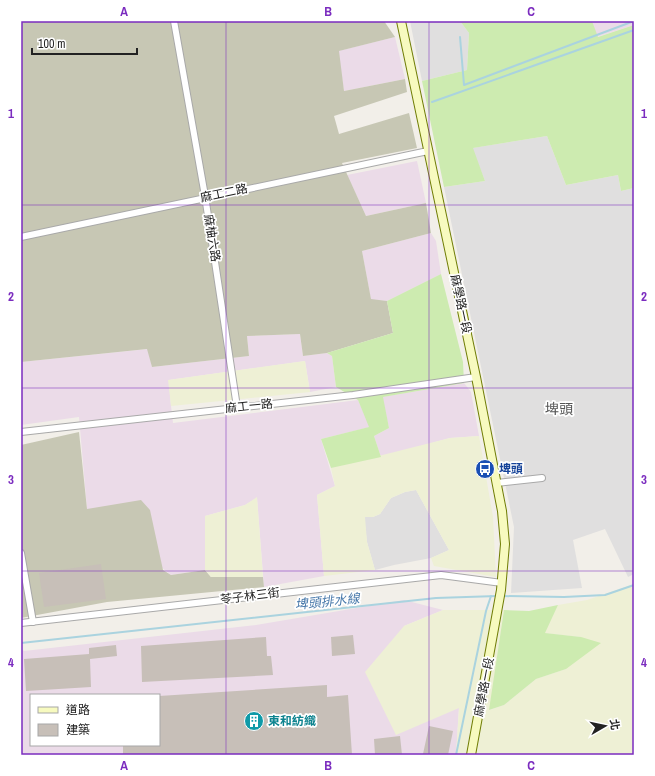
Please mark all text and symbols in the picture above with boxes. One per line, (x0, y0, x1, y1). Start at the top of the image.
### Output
text: A (120, 3, 128, 20)
text: B (324, 3, 332, 20)
text: C (527, 3, 535, 20)
scale bar (32, 30, 137, 56)
text: 100 m (38, 36, 65, 52)
text: 1 (8, 105, 14, 122)
text: 1 (641, 105, 647, 122)
street label: 麻工二路 (199, 180, 249, 206)
street label: 麻柚六路 (200, 213, 224, 263)
street label: 麻學路一段 (447, 273, 475, 335)
text: 2 (8, 288, 14, 305)
text: 2 (641, 288, 647, 305)
street label: 麻工一路 (224, 396, 274, 416)
district label: 埤頭 (545, 400, 573, 418)
bus stop icon: 埤頭 (474, 458, 496, 480)
place label: 埤頭 (499, 461, 523, 477)
text: 3 (8, 471, 14, 488)
text: 3 (641, 471, 647, 488)
street label: 苓子林三街 (219, 584, 281, 608)
water label: 埤頭排水線 (294, 589, 362, 613)
text: 4 (8, 654, 14, 671)
text: 4 (641, 654, 647, 671)
street label: 麻學路一段 (470, 656, 498, 718)
legend (30, 694, 160, 746)
text: 道路 (66, 702, 90, 718)
north arrow (585, 706, 625, 746)
building icon: 東和紡織 (243, 710, 265, 732)
place label: 東和紡織 (268, 713, 316, 729)
text: 北 (607, 718, 623, 731)
text: 建築 (66, 722, 90, 738)
text: A (120, 757, 128, 774)
text: B (324, 757, 332, 774)
text: C (527, 757, 535, 774)

